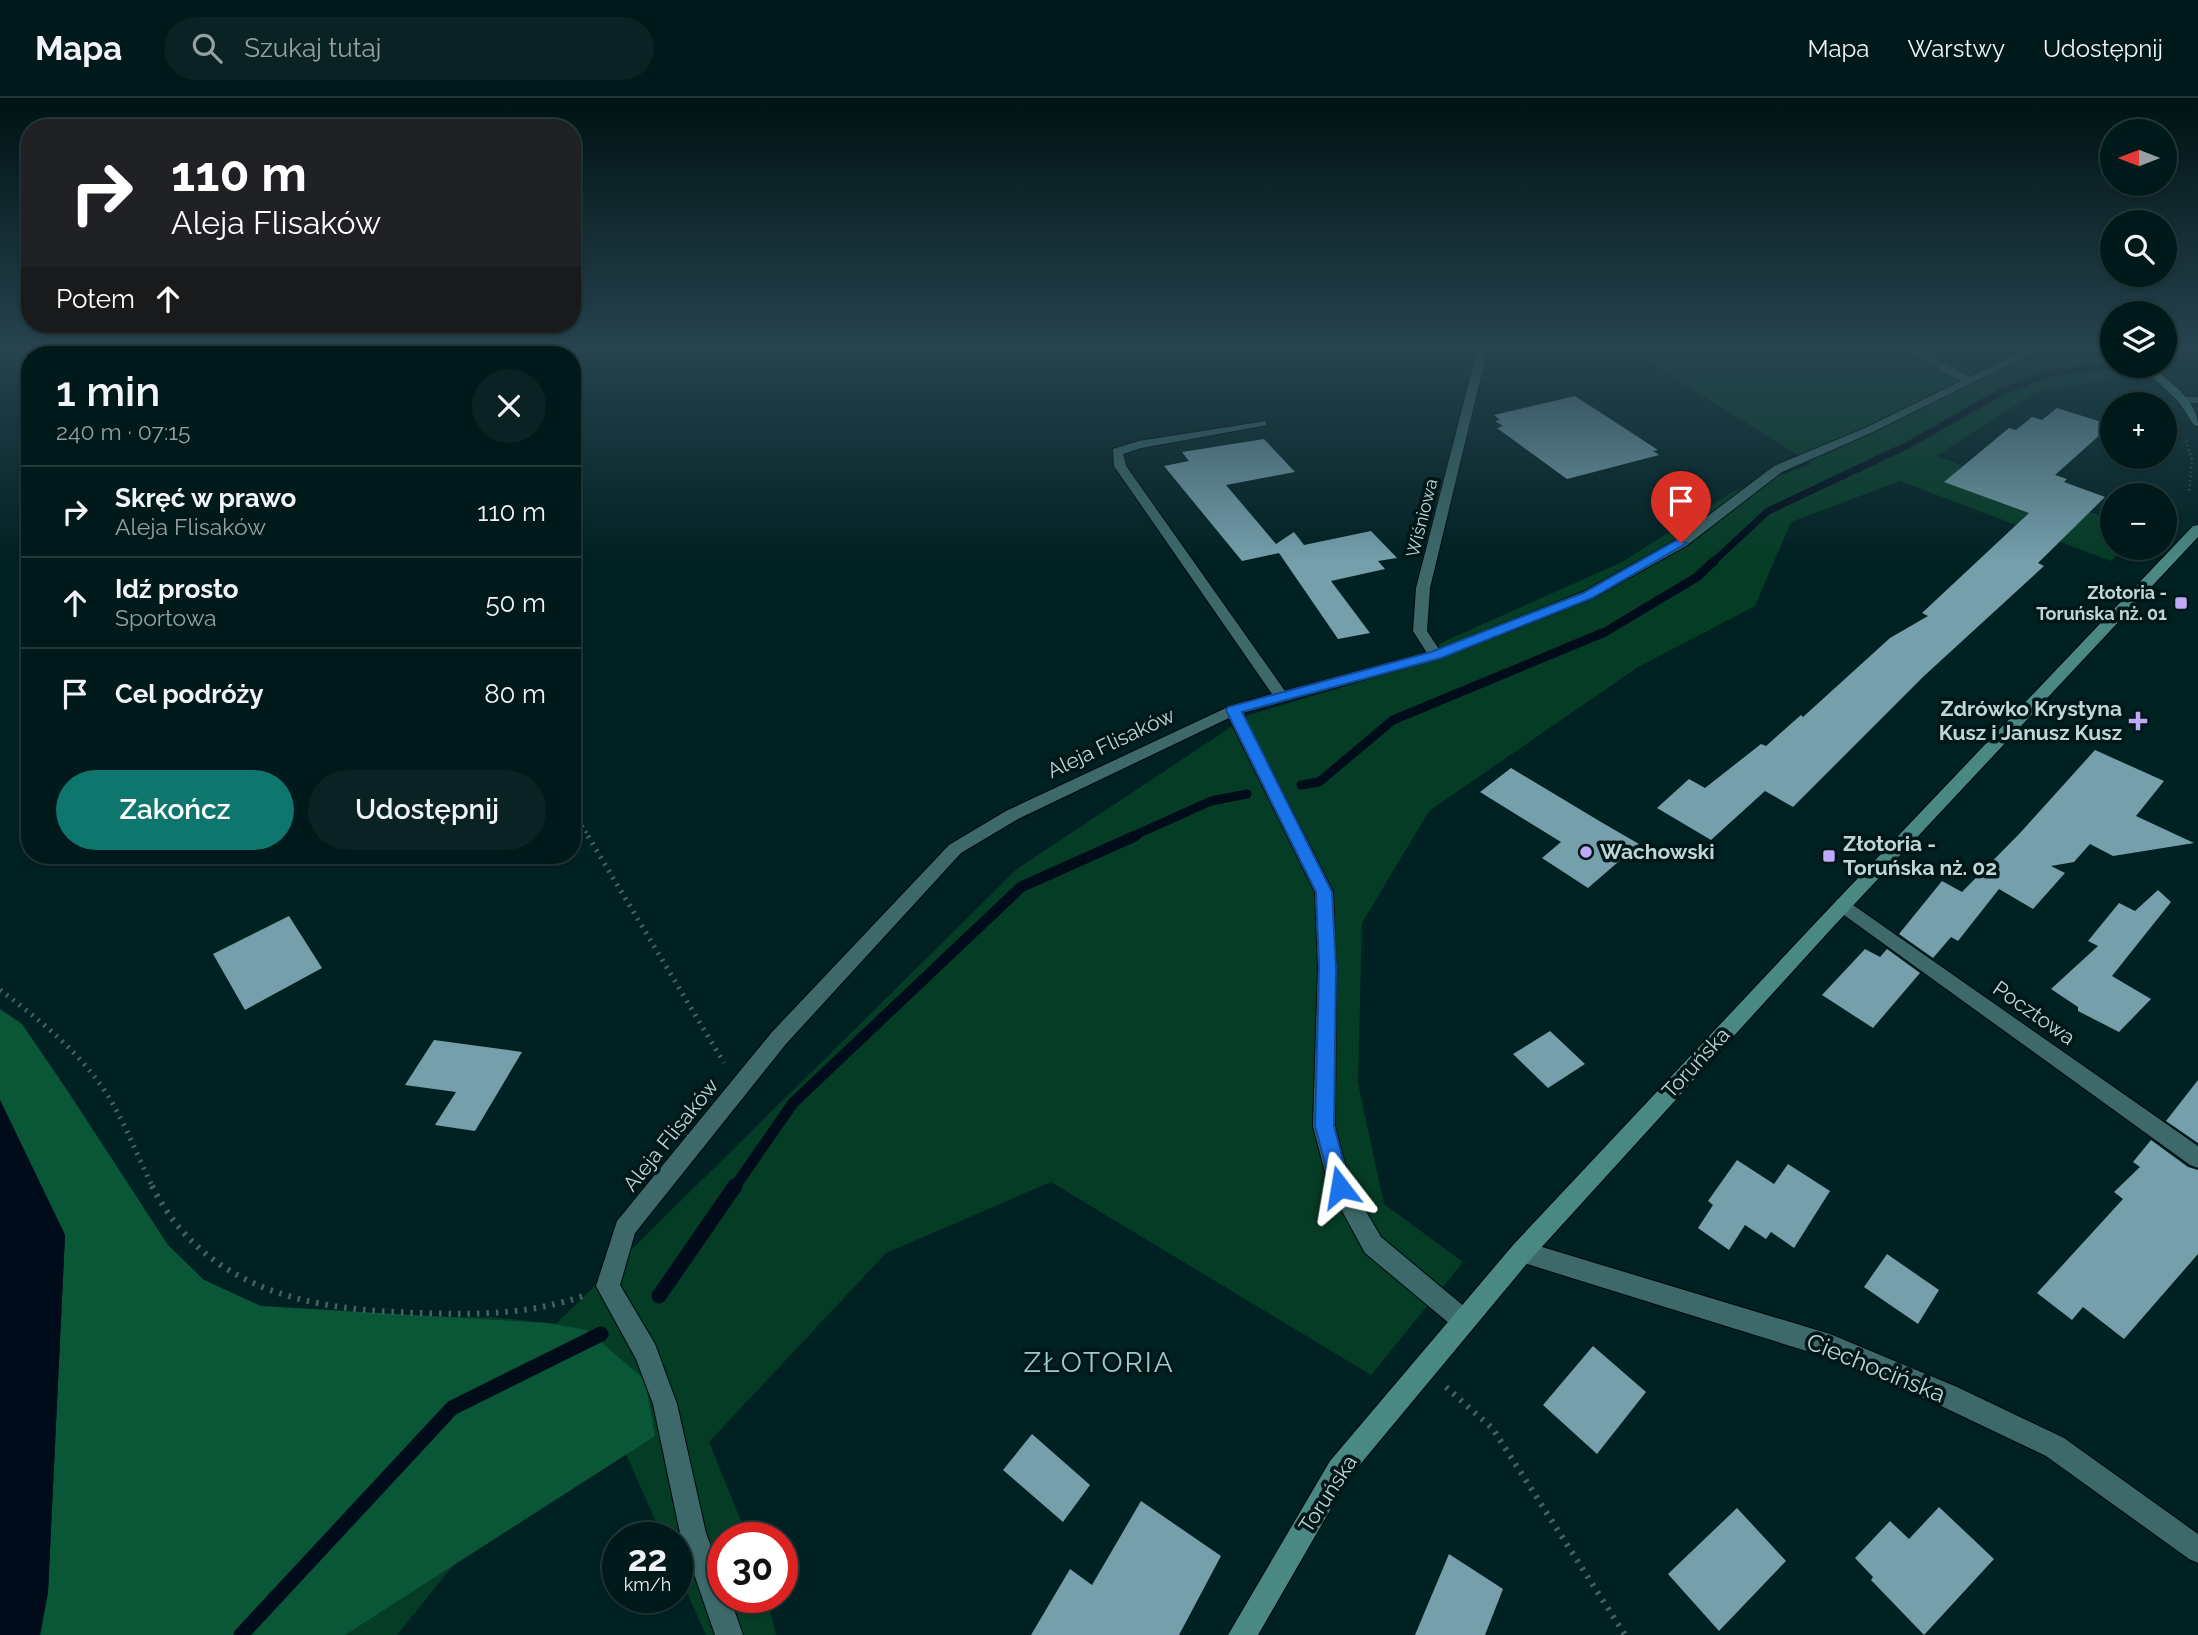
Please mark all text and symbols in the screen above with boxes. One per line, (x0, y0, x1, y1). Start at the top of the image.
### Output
search box (164, 17, 654, 80)
text: Mapa (35, 29, 122, 68)
icon: search (188, 29, 226, 67)
text: Szukaj tutaj (244, 33, 381, 63)
text: Mapa (1808, 34, 1869, 63)
text: Warstwy (1907, 34, 2005, 63)
text: Udostępnij (2043, 34, 2163, 63)
north arrow (2100, 119, 2177, 196)
map controls (2100, 119, 2177, 560)
text: 110 m (171, 145, 307, 202)
icon: right (56, 147, 147, 238)
text: Aleja Flisaków (171, 204, 381, 241)
button: search (2100, 210, 2177, 287)
icon: ahead (149, 280, 187, 318)
text: Potem (56, 284, 135, 314)
button: layers (2100, 301, 2177, 378)
text: 1 min (56, 367, 160, 416)
button: close (472, 369, 546, 443)
button: + (2100, 392, 2177, 469)
text: 240 m · 07:15 (56, 418, 191, 445)
pin (1651, 471, 1711, 543)
street label: Wiśniowa (1402, 476, 1441, 559)
icon: arrive (1662, 482, 1700, 520)
text: Skręć w prawo (115, 483, 296, 513)
button: − (2100, 483, 2177, 560)
icon: right (56, 493, 94, 531)
text: 110 m (477, 497, 546, 527)
text: Aleja Flisaków (115, 513, 266, 540)
text: Idź prosto (115, 574, 239, 604)
place label: Złotoria - Toruńska nż. 01 (2036, 582, 2167, 624)
icon: ahead (56, 584, 94, 622)
text: 50 m (485, 588, 546, 618)
marker: Złotoria - Toruńska nż. 01 (2173, 595, 2189, 611)
text: Sportowa (115, 604, 217, 631)
icon: arrive (56, 675, 94, 713)
text: Cel podróży (115, 679, 264, 709)
text: 80 m (484, 679, 546, 709)
place label: Zdrówko Krystyna Kusz i Janusz Kusz (1939, 696, 2122, 745)
street label: Aleja Flisaków (1043, 702, 1179, 783)
marker: Zdrówko Krystyna Kusz i Janusz Kusz (2128, 711, 2148, 731)
button: Zakończ (56, 770, 294, 850)
button: Udostępnij (308, 770, 546, 850)
place label: Złotoria - Toruńska nż. 02 (1843, 831, 1997, 880)
place label: Wachowski (1600, 839, 1715, 864)
marker: Wachowski (1578, 844, 1594, 860)
marker: Złotoria - Toruńska nż. 02 (1821, 848, 1837, 864)
street label: Pocztowa (1988, 975, 2080, 1050)
street label: Toruńska (1657, 1022, 1735, 1103)
street label: Aleja Flisaków (618, 1073, 724, 1196)
position arrow (1303, 1150, 1377, 1224)
street label: Ciechocińska (1803, 1327, 1950, 1409)
district label: ZŁOTORIA (1023, 1346, 1175, 1379)
street label: Toruńska (1293, 1450, 1362, 1537)
speed limit sign: 30 (707, 1522, 798, 1613)
text: 22 (628, 1538, 667, 1579)
text: km/h (624, 1574, 671, 1595)

